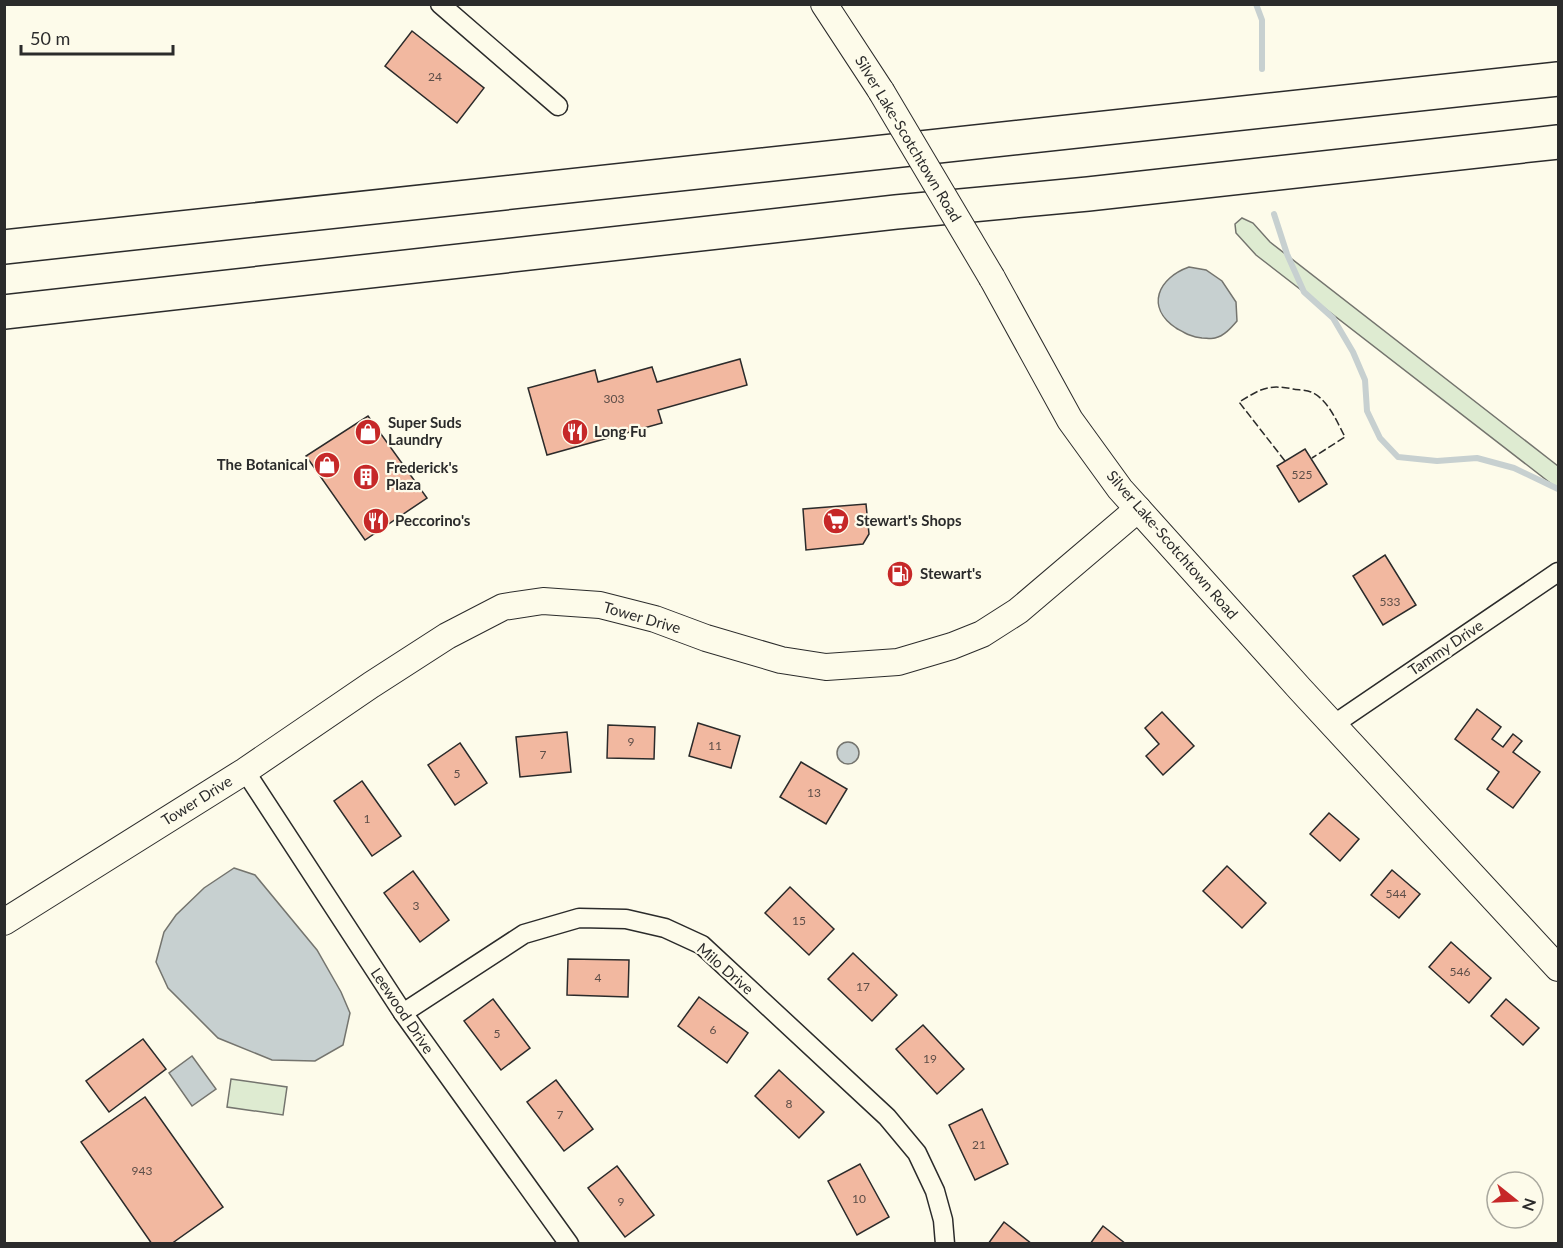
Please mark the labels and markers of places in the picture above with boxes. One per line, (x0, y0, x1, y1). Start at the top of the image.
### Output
place label: Super Suds Laundry (388, 413, 462, 448)
shop icon: Super Suds Laundry (353, 417, 383, 447)
restaurant icon: Long Fu (560, 417, 590, 447)
place label: Long Fu (594, 422, 646, 440)
shop icon: The Botanical (312, 450, 342, 480)
place label: The Botanical (217, 455, 308, 473)
place label: Frederick's Plaza (386, 458, 458, 493)
building icon: Frederick's Plaza (351, 462, 381, 492)
restaurant icon: Peccorino's (361, 506, 391, 536)
supermarket icon: Stewart's Shops (821, 506, 851, 536)
place label: Peccorino's (395, 511, 471, 529)
place label: Stewart's Shops (856, 511, 962, 529)
fuel station icon: Stewart's (885, 559, 915, 589)
place label: Stewart's (920, 564, 982, 582)

